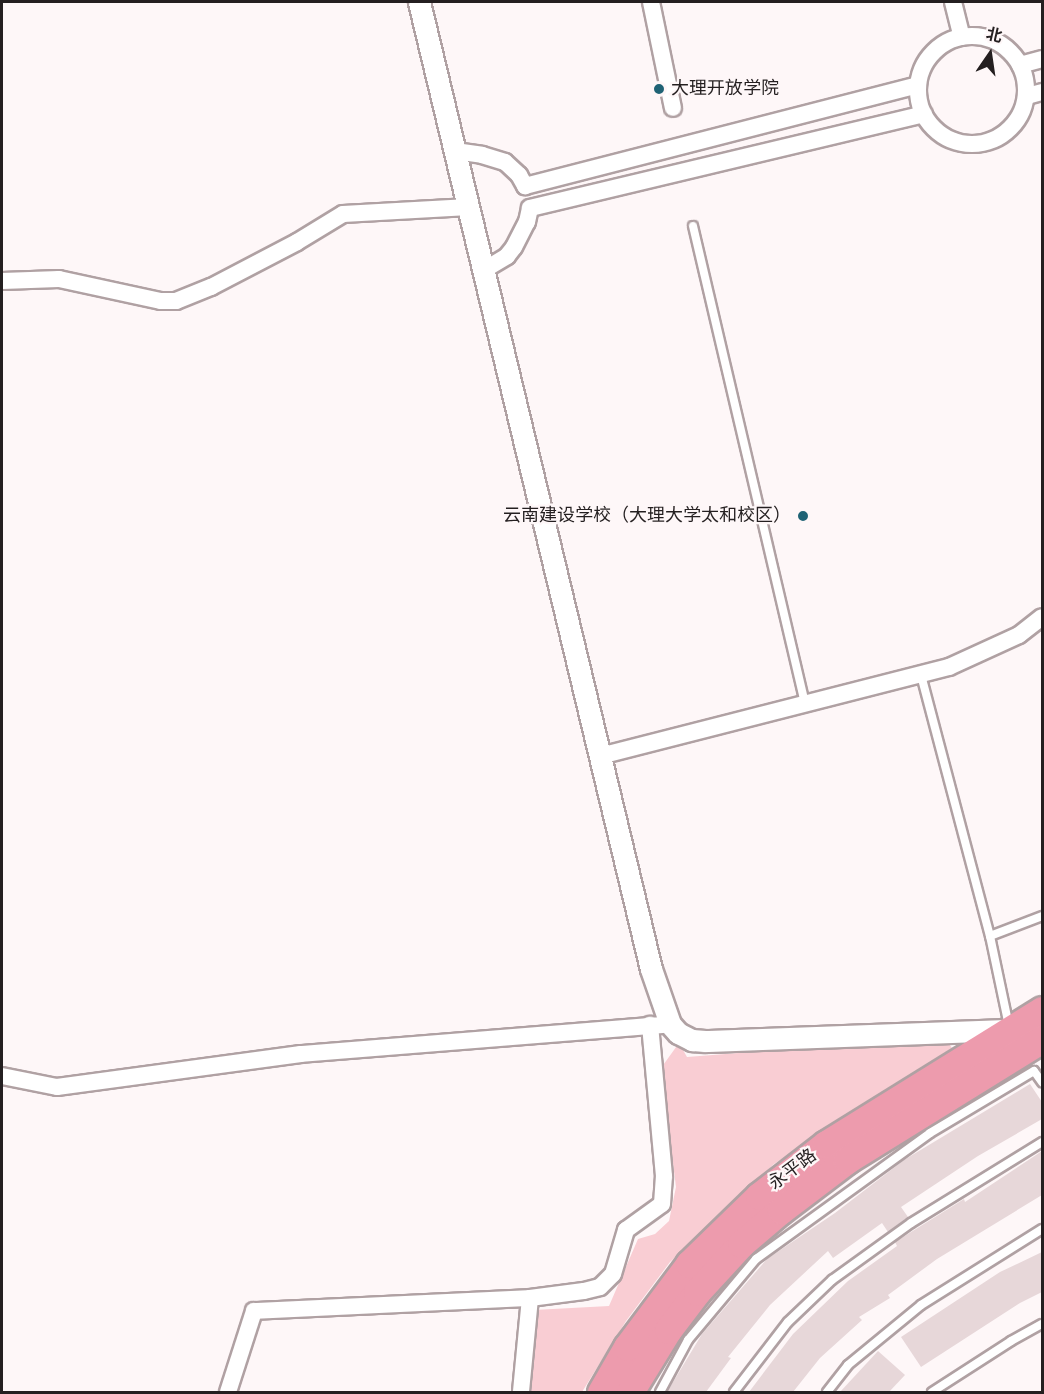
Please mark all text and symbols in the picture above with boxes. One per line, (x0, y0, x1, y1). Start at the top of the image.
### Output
north arrow (960, 24, 1020, 84)
text: 北 (984, 25, 1004, 47)
place label: 大理开放学院 (671, 78, 779, 100)
marker: 大理开放学院 (652, 82, 666, 96)
place label: 云南建设学校（大理大学太和校区） (503, 505, 791, 527)
marker: 云南建设学校（大理大学太和校区） (796, 509, 810, 523)
street label: 永平路 (765, 1145, 821, 1195)

